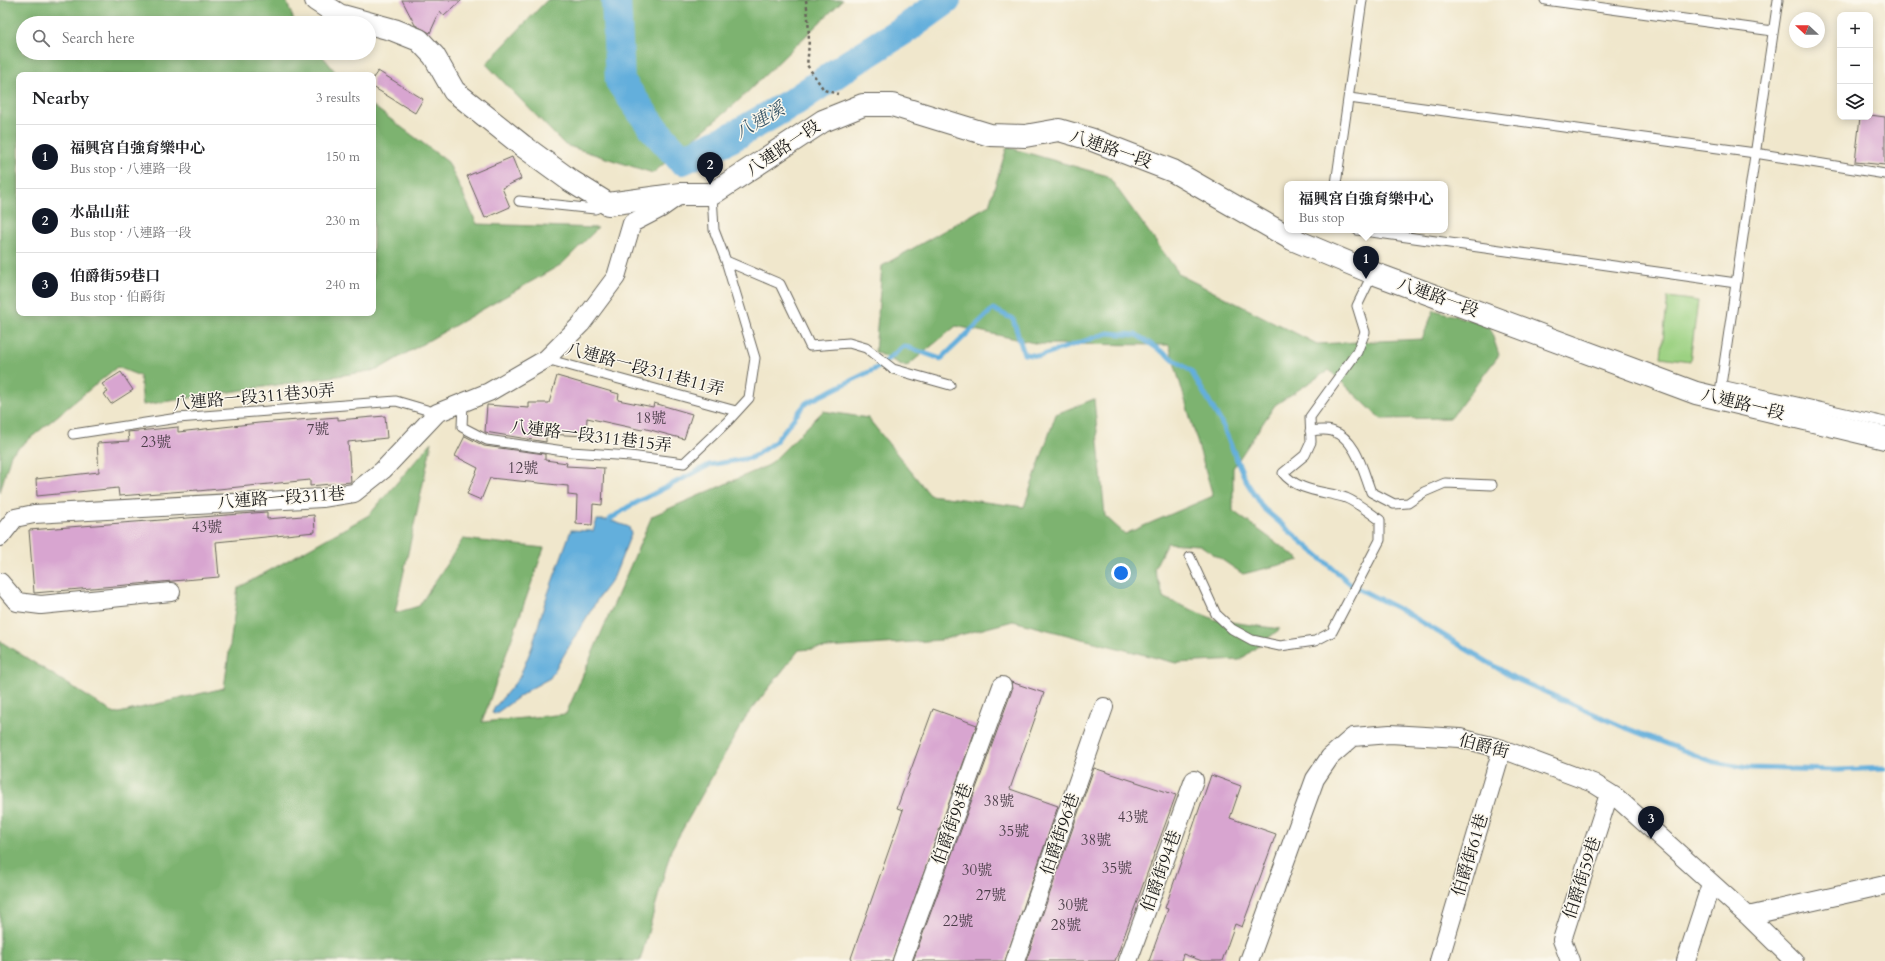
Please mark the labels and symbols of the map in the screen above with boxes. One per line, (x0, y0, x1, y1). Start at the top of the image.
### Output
north arrow (1789, 12, 1825, 48)
water label: 八連溪 (730, 96, 791, 145)
street label: 八連路一段 (741, 115, 825, 181)
street label: 八連路一段 (1067, 124, 1155, 174)
pin: 2 (697, 152, 723, 185)
pin: 1 (1353, 246, 1379, 279)
street label: 八連路一段 (1394, 272, 1482, 322)
street label: 八連路一段311巷11弄 (564, 337, 726, 401)
street label: 八連路一段311巷30弄 (172, 378, 336, 416)
street label: 八連路一段 (1699, 383, 1787, 425)
house number: 18號 (636, 408, 666, 428)
street label: 八連路一段311巷15弄 (509, 415, 673, 457)
house number: 7號 (307, 419, 329, 439)
house number: 23號 (141, 432, 171, 452)
house number: 12號 (508, 458, 538, 478)
street label: 八連路一段311巷 (216, 482, 346, 514)
house number: 43號 (192, 517, 222, 537)
your location (1111, 563, 1131, 583)
street label: 伯爵街 (1456, 728, 1512, 764)
street label: 伯爵街98巷 (927, 780, 977, 868)
street label: 伯爵街96巷 (1035, 790, 1085, 878)
house number: 38號 (984, 791, 1014, 811)
pin: 3 (1638, 806, 1664, 839)
house number: 43號 (1118, 807, 1148, 827)
street label: 伯爵街61巷 (1447, 811, 1493, 899)
house number: 35號 (999, 821, 1029, 841)
street label: 伯爵街94巷 (1136, 827, 1186, 915)
house number: 38號 (1081, 830, 1111, 850)
street label: 伯爵街59巷 (1558, 834, 1606, 922)
house number: 35號 (1102, 858, 1132, 878)
house number: 30號 (962, 860, 992, 880)
house number: 27號 (976, 885, 1006, 905)
house number: 30號 (1058, 895, 1088, 915)
house number: 22號 (943, 911, 973, 931)
house number: 28號 (1051, 915, 1081, 935)

